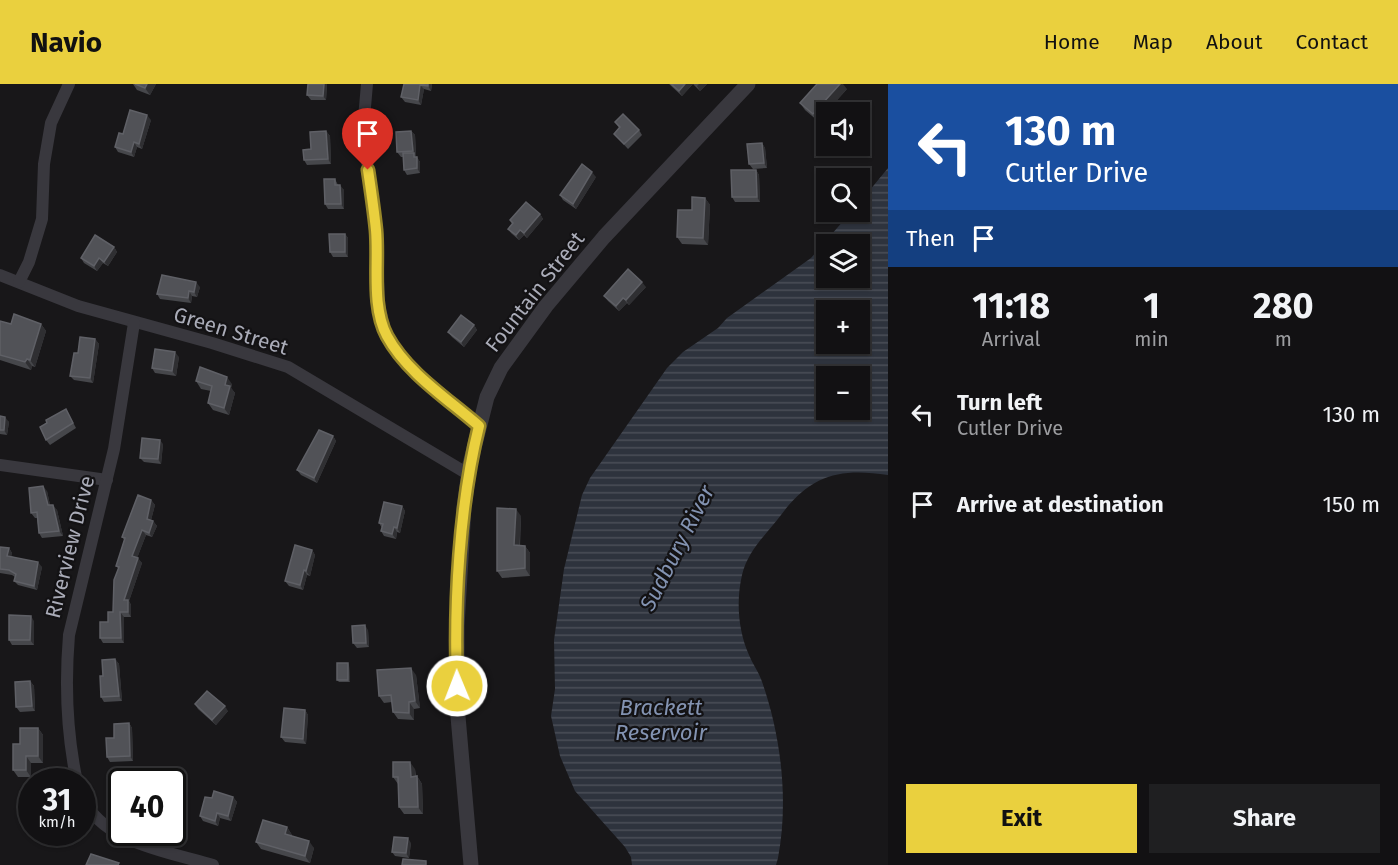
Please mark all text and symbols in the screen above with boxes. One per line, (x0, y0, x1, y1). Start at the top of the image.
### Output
text: Navio (30, 26, 102, 59)
text: Home (1044, 29, 1100, 55)
text: Map (1133, 29, 1173, 55)
text: About (1206, 29, 1263, 55)
text: Contact (1296, 29, 1368, 55)
map controls (816, 102, 870, 420)
button: sound (816, 102, 870, 156)
text: 130 m (1005, 106, 1116, 156)
pin (342, 108, 393, 170)
icon: left (906, 108, 984, 186)
icon: arrive (351, 117, 384, 150)
text: Cutler Drive (1005, 157, 1148, 189)
button: search (816, 168, 870, 222)
icon: arrive (967, 222, 1000, 255)
text: Then (906, 225, 955, 252)
street label: Fountain Street (480, 226, 590, 358)
button: layers (816, 234, 870, 288)
text: 11:18 (972, 284, 1050, 328)
text: 1 (1143, 284, 1160, 328)
text: 280 (1253, 284, 1314, 328)
button: + (816, 300, 870, 354)
street label: Green Street (171, 301, 292, 361)
text: Arrival (982, 327, 1040, 351)
text: min (1134, 327, 1169, 351)
text: m (1275, 327, 1292, 351)
button: − (816, 366, 870, 420)
text: Turn left (957, 389, 1042, 416)
icon: left (906, 398, 939, 431)
text: 130 m (1323, 401, 1380, 428)
text: Cutler Drive (957, 416, 1063, 440)
street label: Riverview Drive (40, 473, 100, 621)
water label: Sudbury River (633, 480, 720, 616)
icon: arrive (906, 488, 939, 521)
text: Arrive at destination (957, 491, 1164, 518)
text: 150 m (1322, 491, 1380, 518)
position arrow (425, 654, 489, 718)
water label: Brackett Reservoir (615, 694, 708, 746)
speed limit sign: 40 (108, 768, 186, 846)
text: 31 (43, 782, 71, 818)
button: Exit (906, 784, 1137, 853)
button: Share (1149, 784, 1380, 853)
text: km/h (38, 813, 76, 831)

